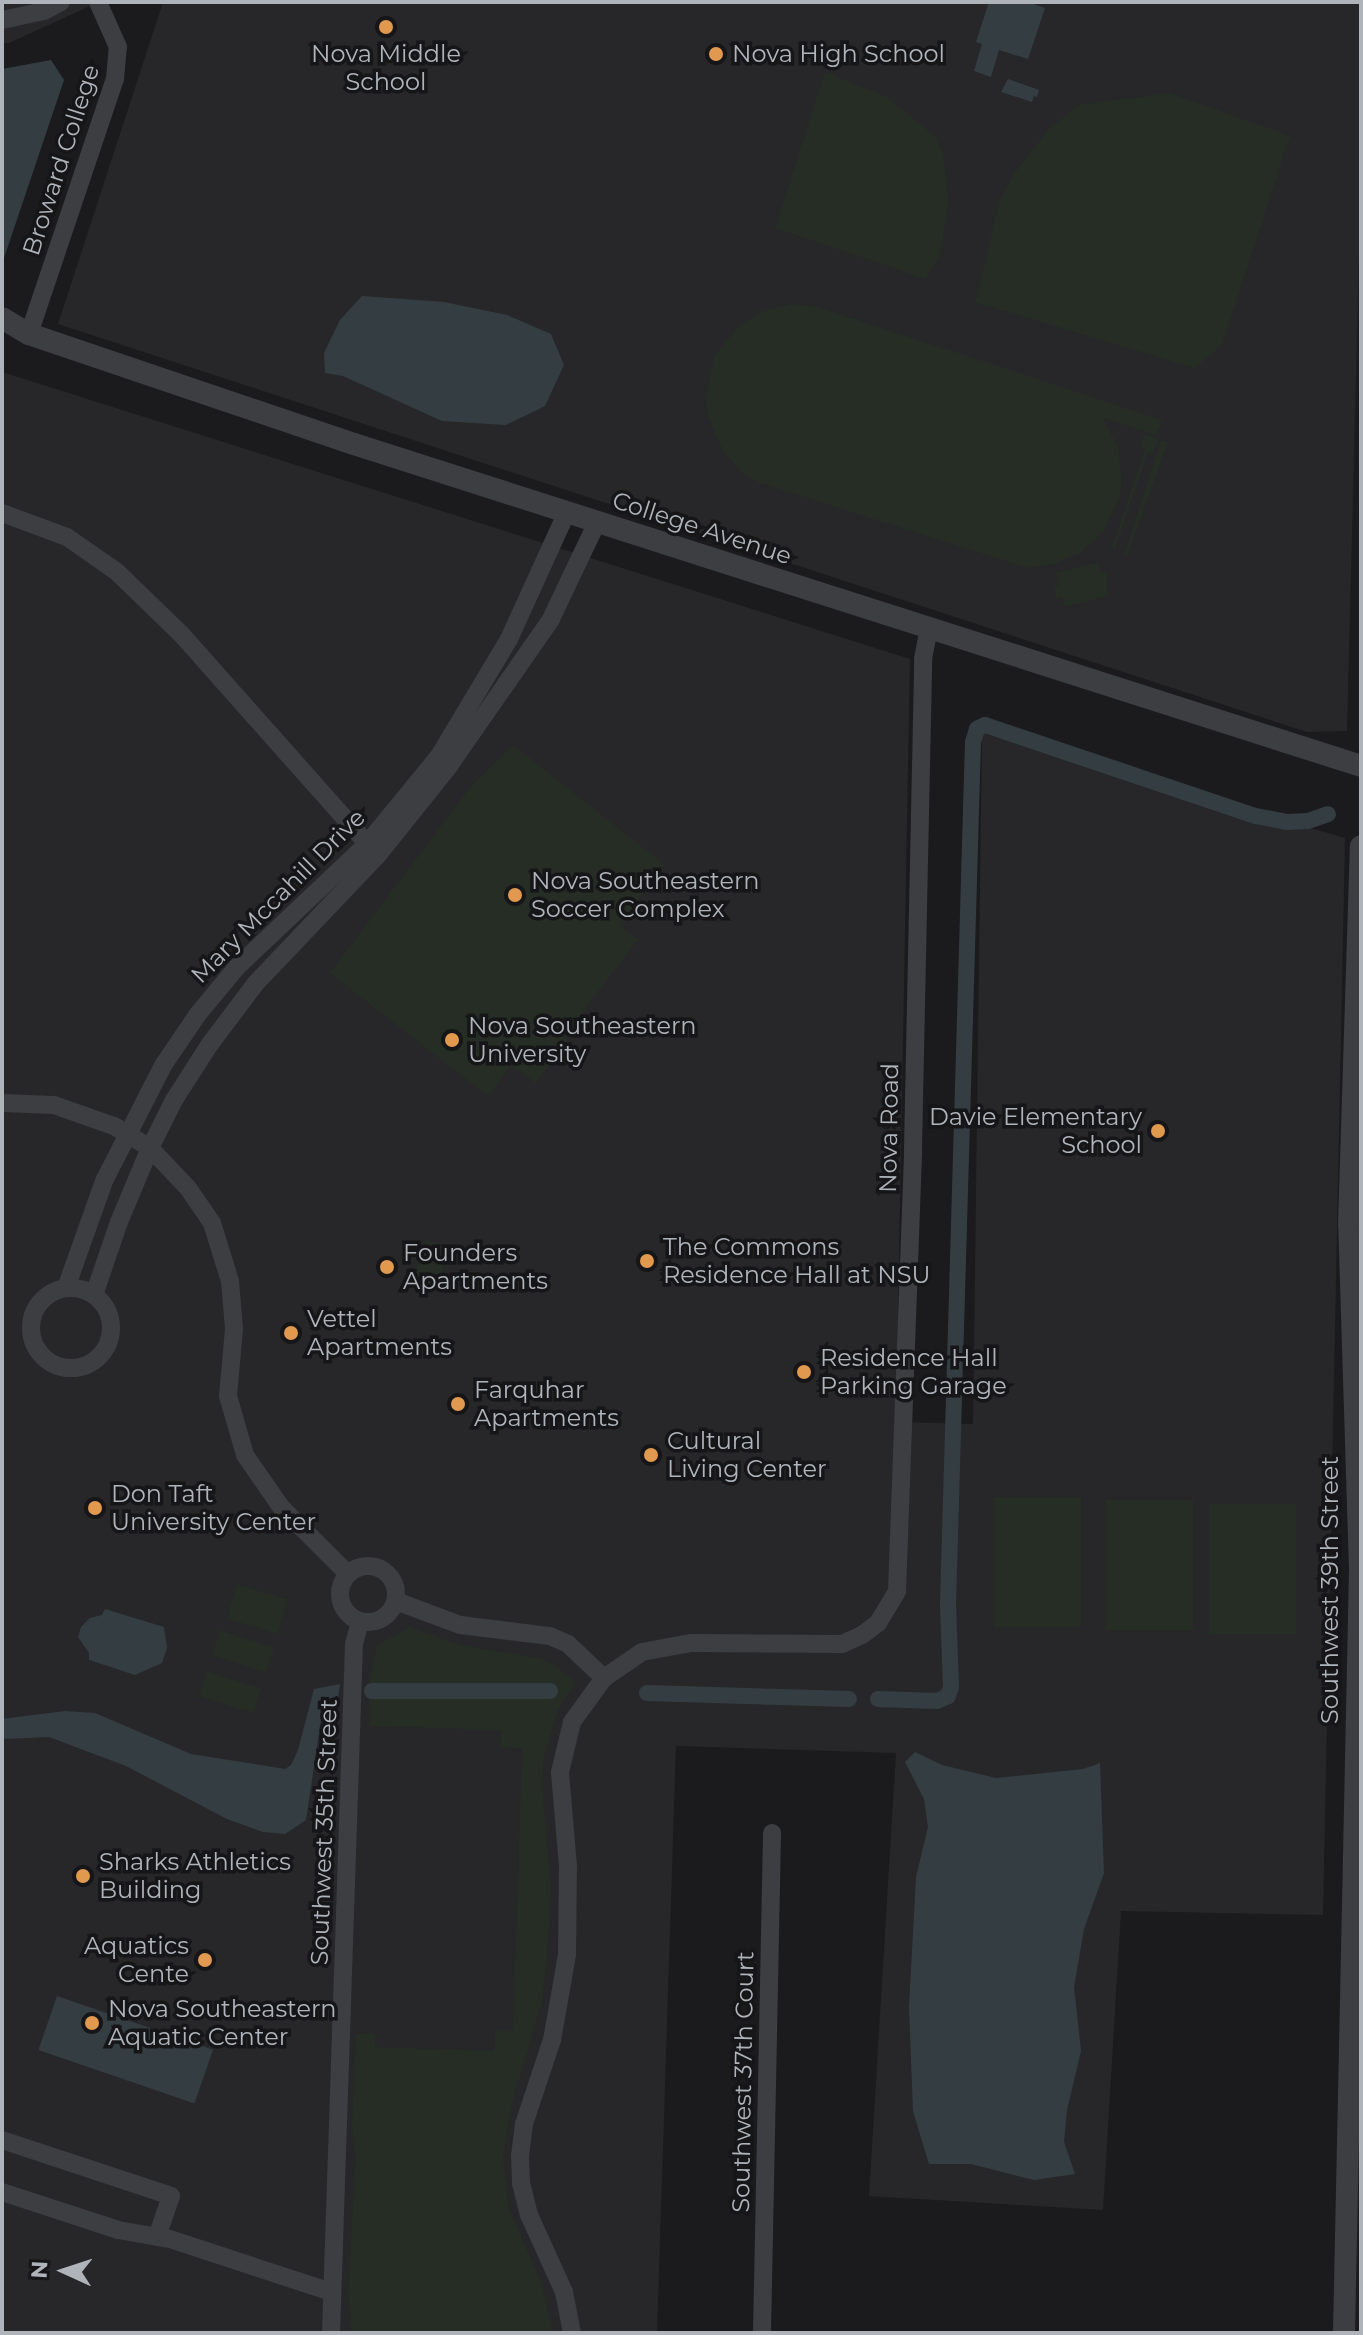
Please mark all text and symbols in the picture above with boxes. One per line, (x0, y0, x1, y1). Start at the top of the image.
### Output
marker: Nova Middle School (377, 18, 395, 36)
place label: Nova Middle School (311, 40, 461, 96)
place label: Nova High School (732, 40, 945, 68)
marker: Nova High School (707, 45, 725, 63)
street label: Broward College (17, 61, 105, 259)
street label: College Avenue (609, 485, 795, 571)
street label: Mary Mccahill Drive (185, 803, 371, 989)
place label: Nova Southeastern Soccer Complex (531, 867, 760, 923)
marker: Nova Southeastern Soccer Complex (506, 886, 524, 904)
place label: Nova Southeastern University (468, 1012, 697, 1068)
marker: Nova Southeastern University (443, 1031, 461, 1049)
street label: Nova Road (873, 1063, 905, 1193)
place label: Davie Elementary School (929, 1103, 1142, 1159)
marker: Davie Elementary School (1149, 1122, 1167, 1140)
place label: The Commons Residence Hall at NSU (663, 1233, 930, 1289)
place label: Founders Apartments (403, 1239, 548, 1295)
marker: The Commons Residence Hall at NSU (638, 1252, 656, 1270)
marker: Founders Apartments (378, 1258, 396, 1276)
place label: Vettel Apartments (307, 1305, 452, 1361)
marker: Vettel Apartments (282, 1324, 300, 1342)
place label: Residence Hall Parking Garage (820, 1344, 1007, 1400)
marker: Residence Hall Parking Garage (795, 1363, 813, 1381)
place label: Farquhar Apartments (474, 1376, 619, 1432)
marker: Farquhar Apartments (449, 1395, 467, 1413)
place label: Cultural Living Center (667, 1427, 827, 1483)
marker: Cultural Living Center (642, 1446, 660, 1464)
street label: Southwest 39th Street (1316, 1456, 1344, 1724)
place label: Don Taft University Center (111, 1480, 316, 1536)
marker: Don Taft University Center (86, 1499, 104, 1517)
street label: Southwest 35th Street (305, 1698, 343, 1966)
place label: Sharks Athletics Building (99, 1848, 291, 1904)
marker: Sharks Athletics Building (74, 1867, 92, 1885)
place label: Aquatics Cente (84, 1932, 189, 1988)
marker: Aquatics Cente (196, 1951, 214, 1969)
street label: Southwest 37th Court (726, 1951, 760, 2213)
place label: Nova Southeastern Aquatic Center (108, 1995, 337, 2051)
marker: Nova Southeastern Aquatic Center (83, 2014, 101, 2032)
north arrow (24, 2231, 104, 2311)
text: N (26, 2260, 53, 2279)

